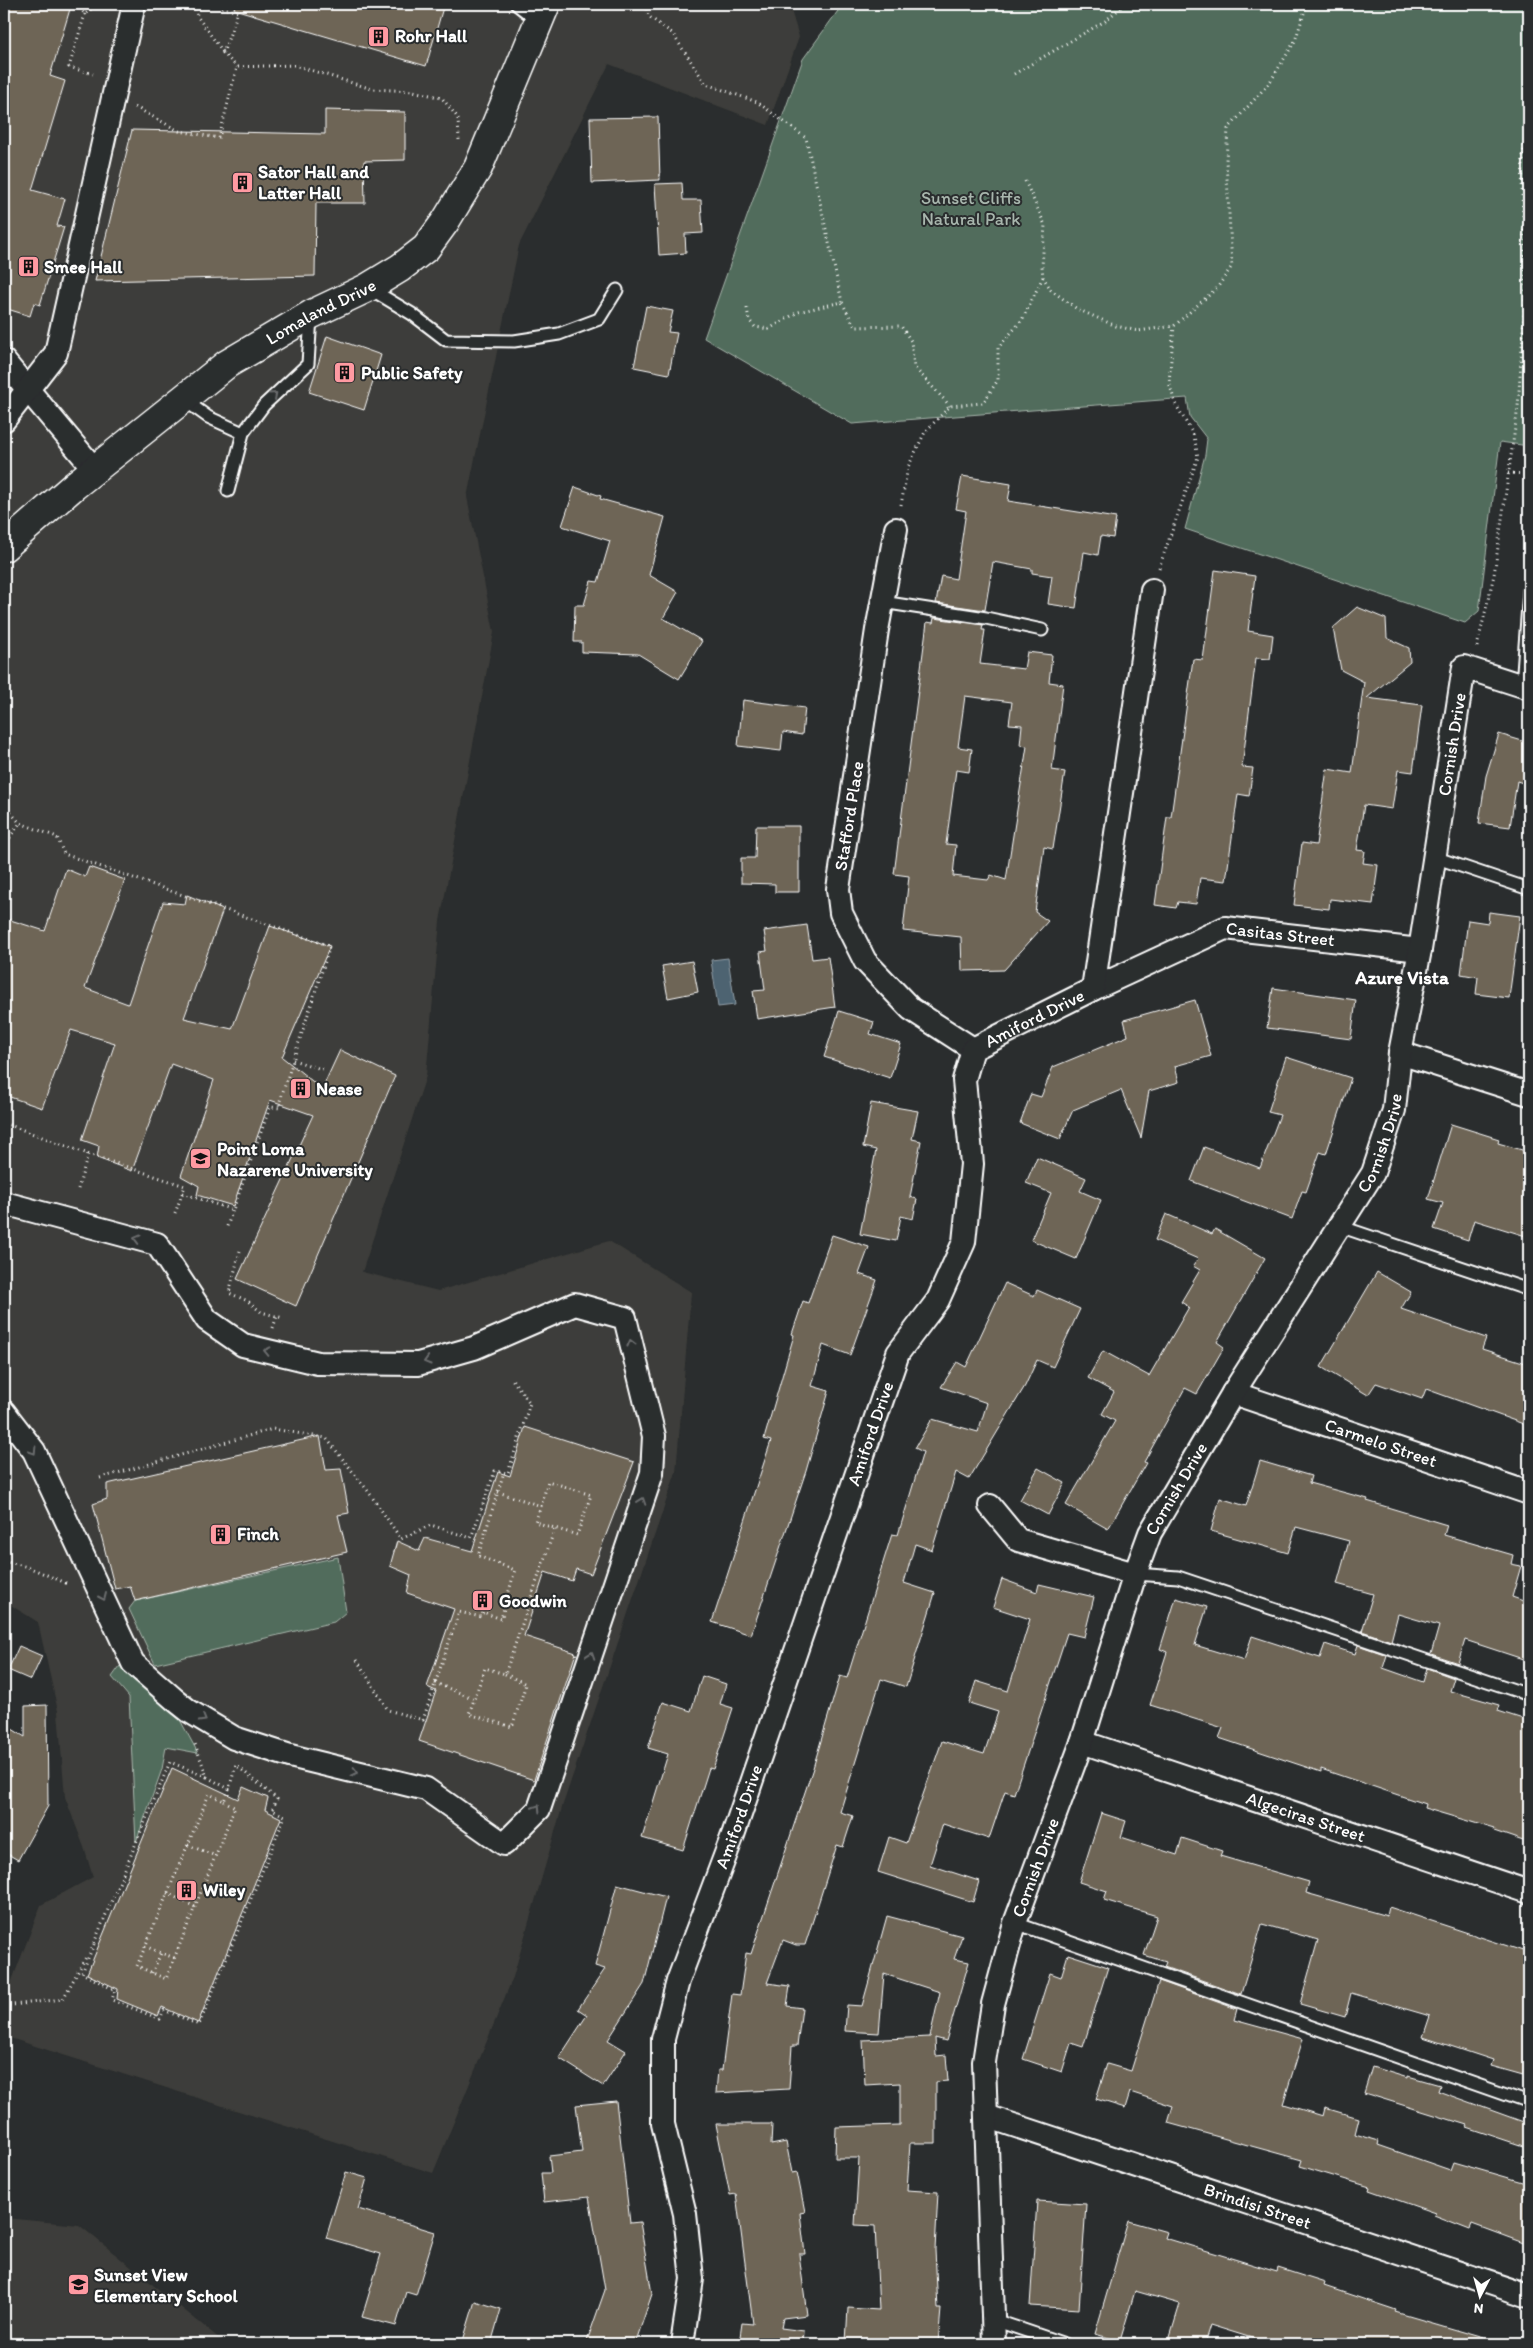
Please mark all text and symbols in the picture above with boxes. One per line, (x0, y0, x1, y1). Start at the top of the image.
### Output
building icon: Rohr Hall (367, 24, 391, 48)
place label: Rohr Hall (395, 25, 468, 47)
place label: Sator Hall and Latter Hall (258, 161, 369, 204)
building icon: Sator Hall and Latter Hall (230, 170, 254, 194)
park label: Sunset Cliffs Natural Park (921, 187, 1021, 230)
building icon: Smee Hall (16, 255, 40, 279)
place label: Smee Hall (44, 256, 123, 278)
street label: Lomaland Drive (262, 274, 380, 350)
building icon: Public Safety (333, 361, 357, 385)
place label: Public Safety (361, 362, 463, 384)
one-way arrow (268, 392, 277, 401)
street label: Cornish Drive (1433, 691, 1471, 797)
street label: Stafford Place (829, 760, 869, 872)
street label: Casitas Street (1225, 917, 1336, 951)
district label: Azure Vista (1354, 966, 1450, 989)
street label: Amiford Drive (981, 984, 1088, 1052)
building icon: Nease (288, 1077, 312, 1101)
place label: Nease (316, 1078, 363, 1100)
street label: Cornish Drive (1352, 1092, 1407, 1197)
place label: Point Loma Nazarene University (217, 1138, 373, 1181)
school or university icon: Point Loma Nazarene University (189, 1147, 213, 1171)
one-way arrow (133, 1234, 141, 1244)
one-way arrow (626, 1339, 637, 1348)
one-way arrow (262, 1346, 271, 1357)
one-way arrow (423, 1355, 432, 1366)
street label: Amiford Drive (842, 1379, 898, 1489)
street label: Carmelo Street (1322, 1414, 1440, 1472)
street label: Cornish Drive (1140, 1438, 1212, 1539)
one-way arrow (26, 1445, 36, 1454)
one-way arrow (636, 1498, 646, 1506)
building icon: Finch (209, 1522, 233, 1546)
place label: Finch (237, 1523, 279, 1545)
building icon: Goodwin (471, 1589, 495, 1613)
place label: Goodwin (499, 1590, 568, 1612)
one-way arrow (96, 1592, 107, 1601)
one-way arrow (585, 1652, 595, 1660)
one-way arrow (197, 1713, 206, 1723)
street label: Amiford Drive (710, 1762, 767, 1872)
one-way arrow (351, 1766, 360, 1777)
street label: Algeciras Street (1243, 1787, 1368, 1847)
one-way arrow (531, 1805, 541, 1814)
street label: Cornish Drive (1007, 1815, 1064, 1920)
building icon: Wiley (175, 1878, 199, 1902)
place label: Wiley (203, 1879, 246, 1901)
street label: Brindisi Street (1201, 2178, 1314, 2234)
place label: Sunset View Elementary School (94, 2264, 238, 2307)
north arrow (1456, 2270, 1506, 2320)
school or university icon: Sunset View Elementary School (66, 2273, 90, 2297)
text: N (1473, 2299, 1484, 2317)

